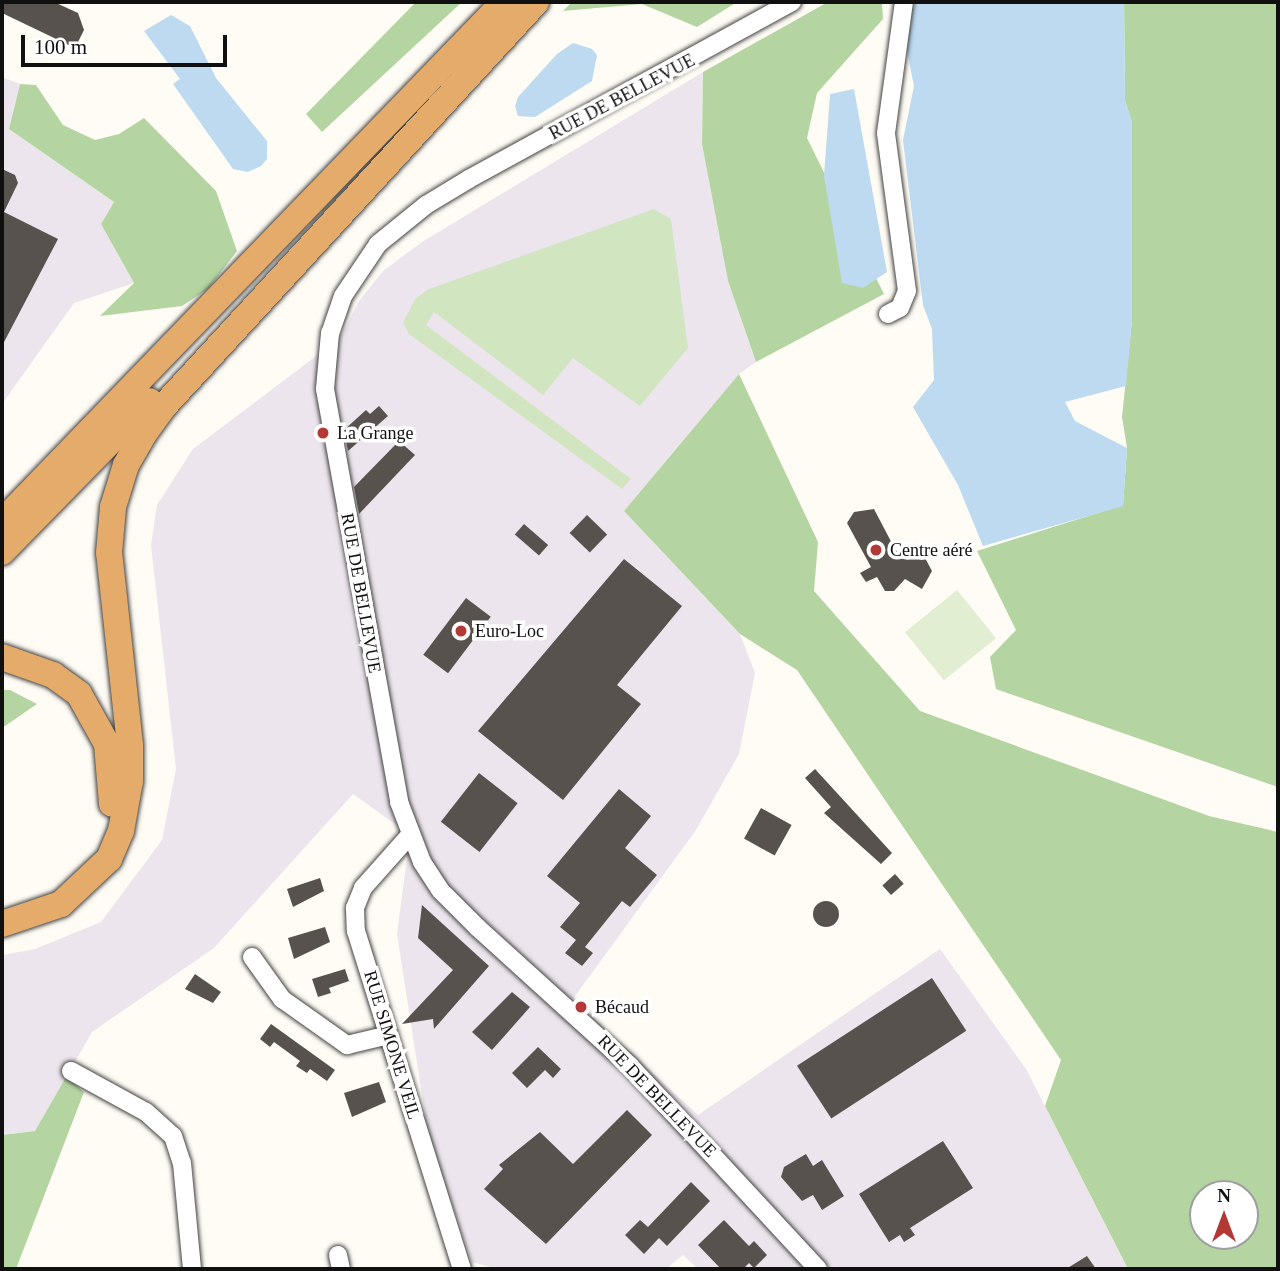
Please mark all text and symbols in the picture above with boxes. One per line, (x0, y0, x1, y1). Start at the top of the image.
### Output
scale bar (24, 21, 231, 65)
text: 100 m (34, 35, 87, 59)
street label: RUE DE BELLEVUE (545, 49, 699, 145)
place label: La Grange (337, 422, 413, 444)
marker: La Grange (315, 425, 331, 441)
street label: RUE DE BELLEVUE (336, 511, 386, 675)
place label: Centre aéré (890, 539, 972, 561)
marker: Centre aéré (868, 542, 884, 558)
place label: Euro-Loc (475, 620, 544, 642)
marker: Euro-Loc (453, 623, 469, 639)
street label: RUE SIMONE VEIL (359, 968, 425, 1122)
place label: Bécaud (595, 996, 649, 1018)
marker: Bécaud (573, 999, 589, 1015)
street label: RUE DE BELLEVUE (593, 1030, 721, 1162)
north arrow (1189, 1180, 1259, 1250)
text: N (1217, 1185, 1231, 1206)

